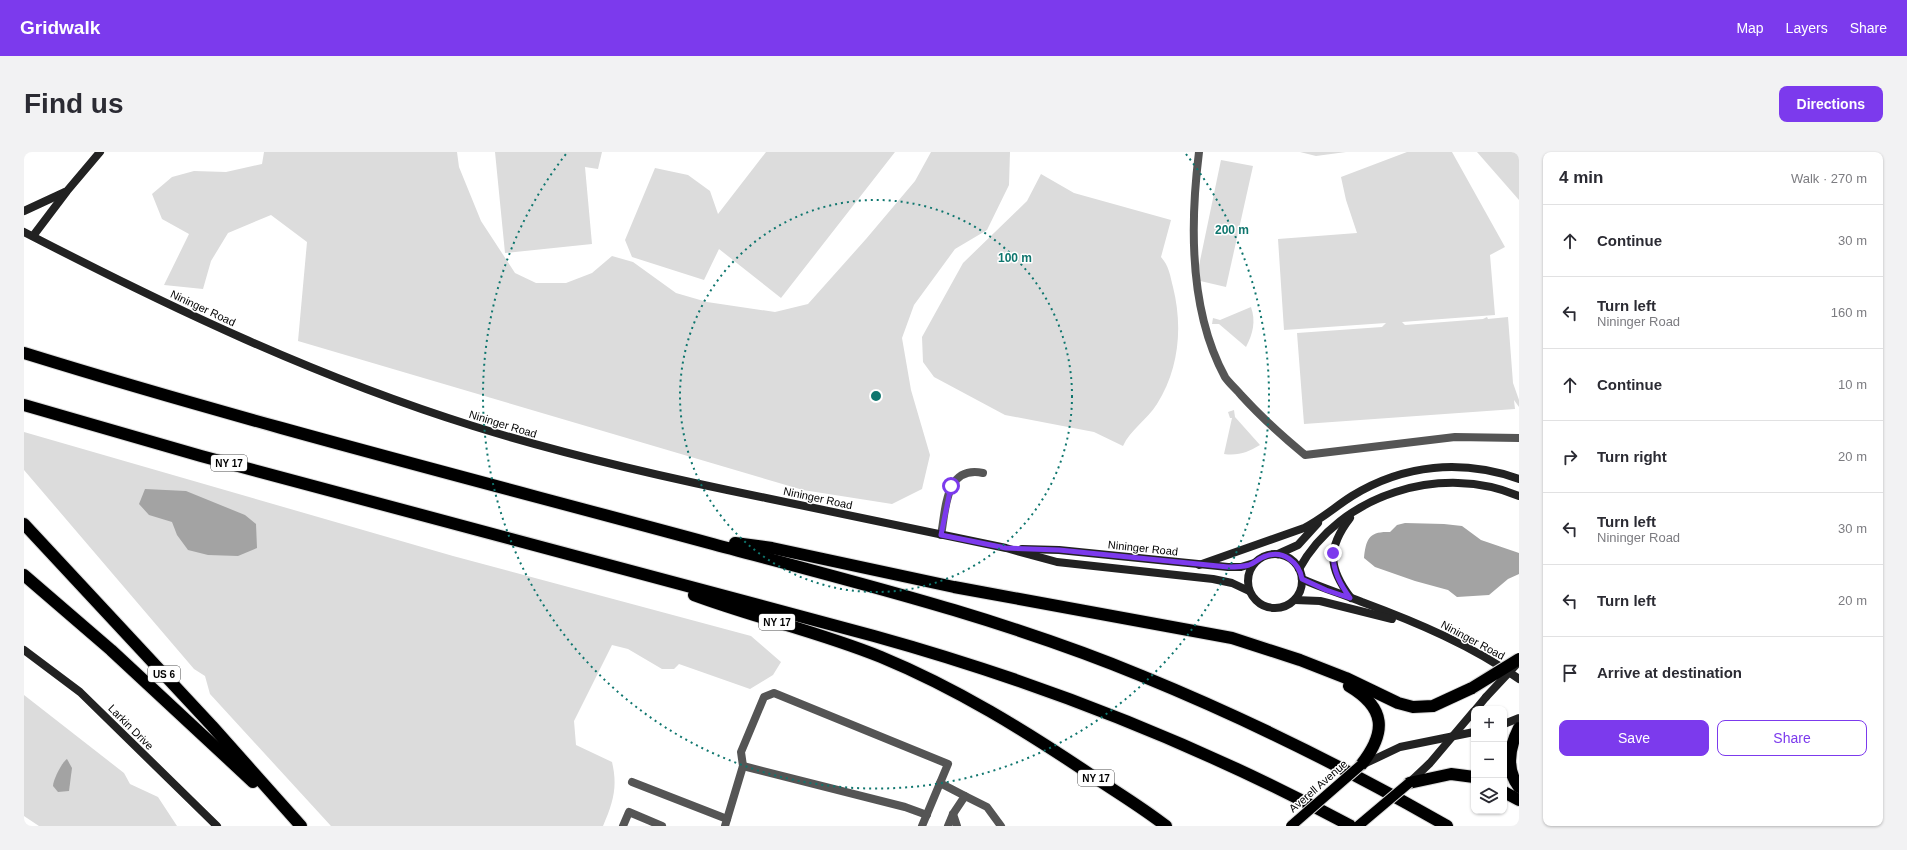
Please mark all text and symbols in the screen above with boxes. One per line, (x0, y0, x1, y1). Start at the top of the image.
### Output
text: Gridwalk (20, 17, 100, 38)
text: Map (1736, 20, 1764, 36)
text: Layers (1786, 20, 1828, 36)
text: Share (1850, 20, 1887, 36)
button: Directions (1779, 86, 1883, 122)
text: Find us (24, 88, 124, 119)
text: 4 min (1559, 168, 1603, 187)
text: Walk · 270 m (1791, 171, 1867, 186)
text: 200 m (1215, 223, 1249, 237)
icon: ahead (1559, 230, 1581, 252)
text: Continue (1597, 232, 1662, 249)
text: 30 m (1838, 233, 1867, 248)
text: 100 m (998, 251, 1032, 265)
street label: Nininger Road (169, 288, 237, 328)
text: Turn left (1597, 297, 1656, 314)
icon: left (1559, 302, 1581, 324)
text: 160 m (1831, 305, 1867, 320)
text: Nininger Road (1597, 314, 1680, 329)
icon: ahead (1559, 374, 1581, 396)
text: Continue (1597, 376, 1662, 393)
text: 10 m (1838, 377, 1867, 392)
centre of rings (869, 389, 883, 403)
street label: Nininger Road (468, 408, 538, 440)
icon: right (1559, 446, 1581, 468)
text: Turn right (1597, 448, 1667, 465)
text: 20 m (1838, 449, 1867, 464)
road number: NY 17 (211, 455, 247, 471)
route start (942, 477, 960, 495)
street label: Nininger Road (782, 485, 854, 511)
text: Turn left (1597, 513, 1656, 530)
icon: left (1559, 518, 1581, 540)
text: 30 m (1838, 521, 1867, 536)
text: Nininger Road (1597, 530, 1680, 545)
street label: Nininger Road (1107, 538, 1179, 558)
route end (1324, 544, 1342, 562)
icon: left (1559, 590, 1581, 612)
text: Turn left (1597, 592, 1656, 609)
text: 20 m (1838, 593, 1867, 608)
road number: NY 17 (759, 614, 795, 630)
street label: Nininger Road (1439, 618, 1507, 662)
icon: arrive (1559, 662, 1581, 684)
text: Arrive at destination (1597, 664, 1742, 681)
road number: US 6 (148, 666, 180, 682)
street label: Larkin Drive (106, 702, 156, 752)
map controls (1471, 706, 1507, 814)
button: + (1471, 706, 1507, 742)
button: Save (1559, 720, 1709, 756)
button: Share (1717, 720, 1867, 756)
button: − (1471, 742, 1507, 778)
street label: Averell Avenue (1287, 758, 1349, 814)
road number: NY 17 (1078, 770, 1114, 786)
button: layers (1471, 778, 1507, 814)

